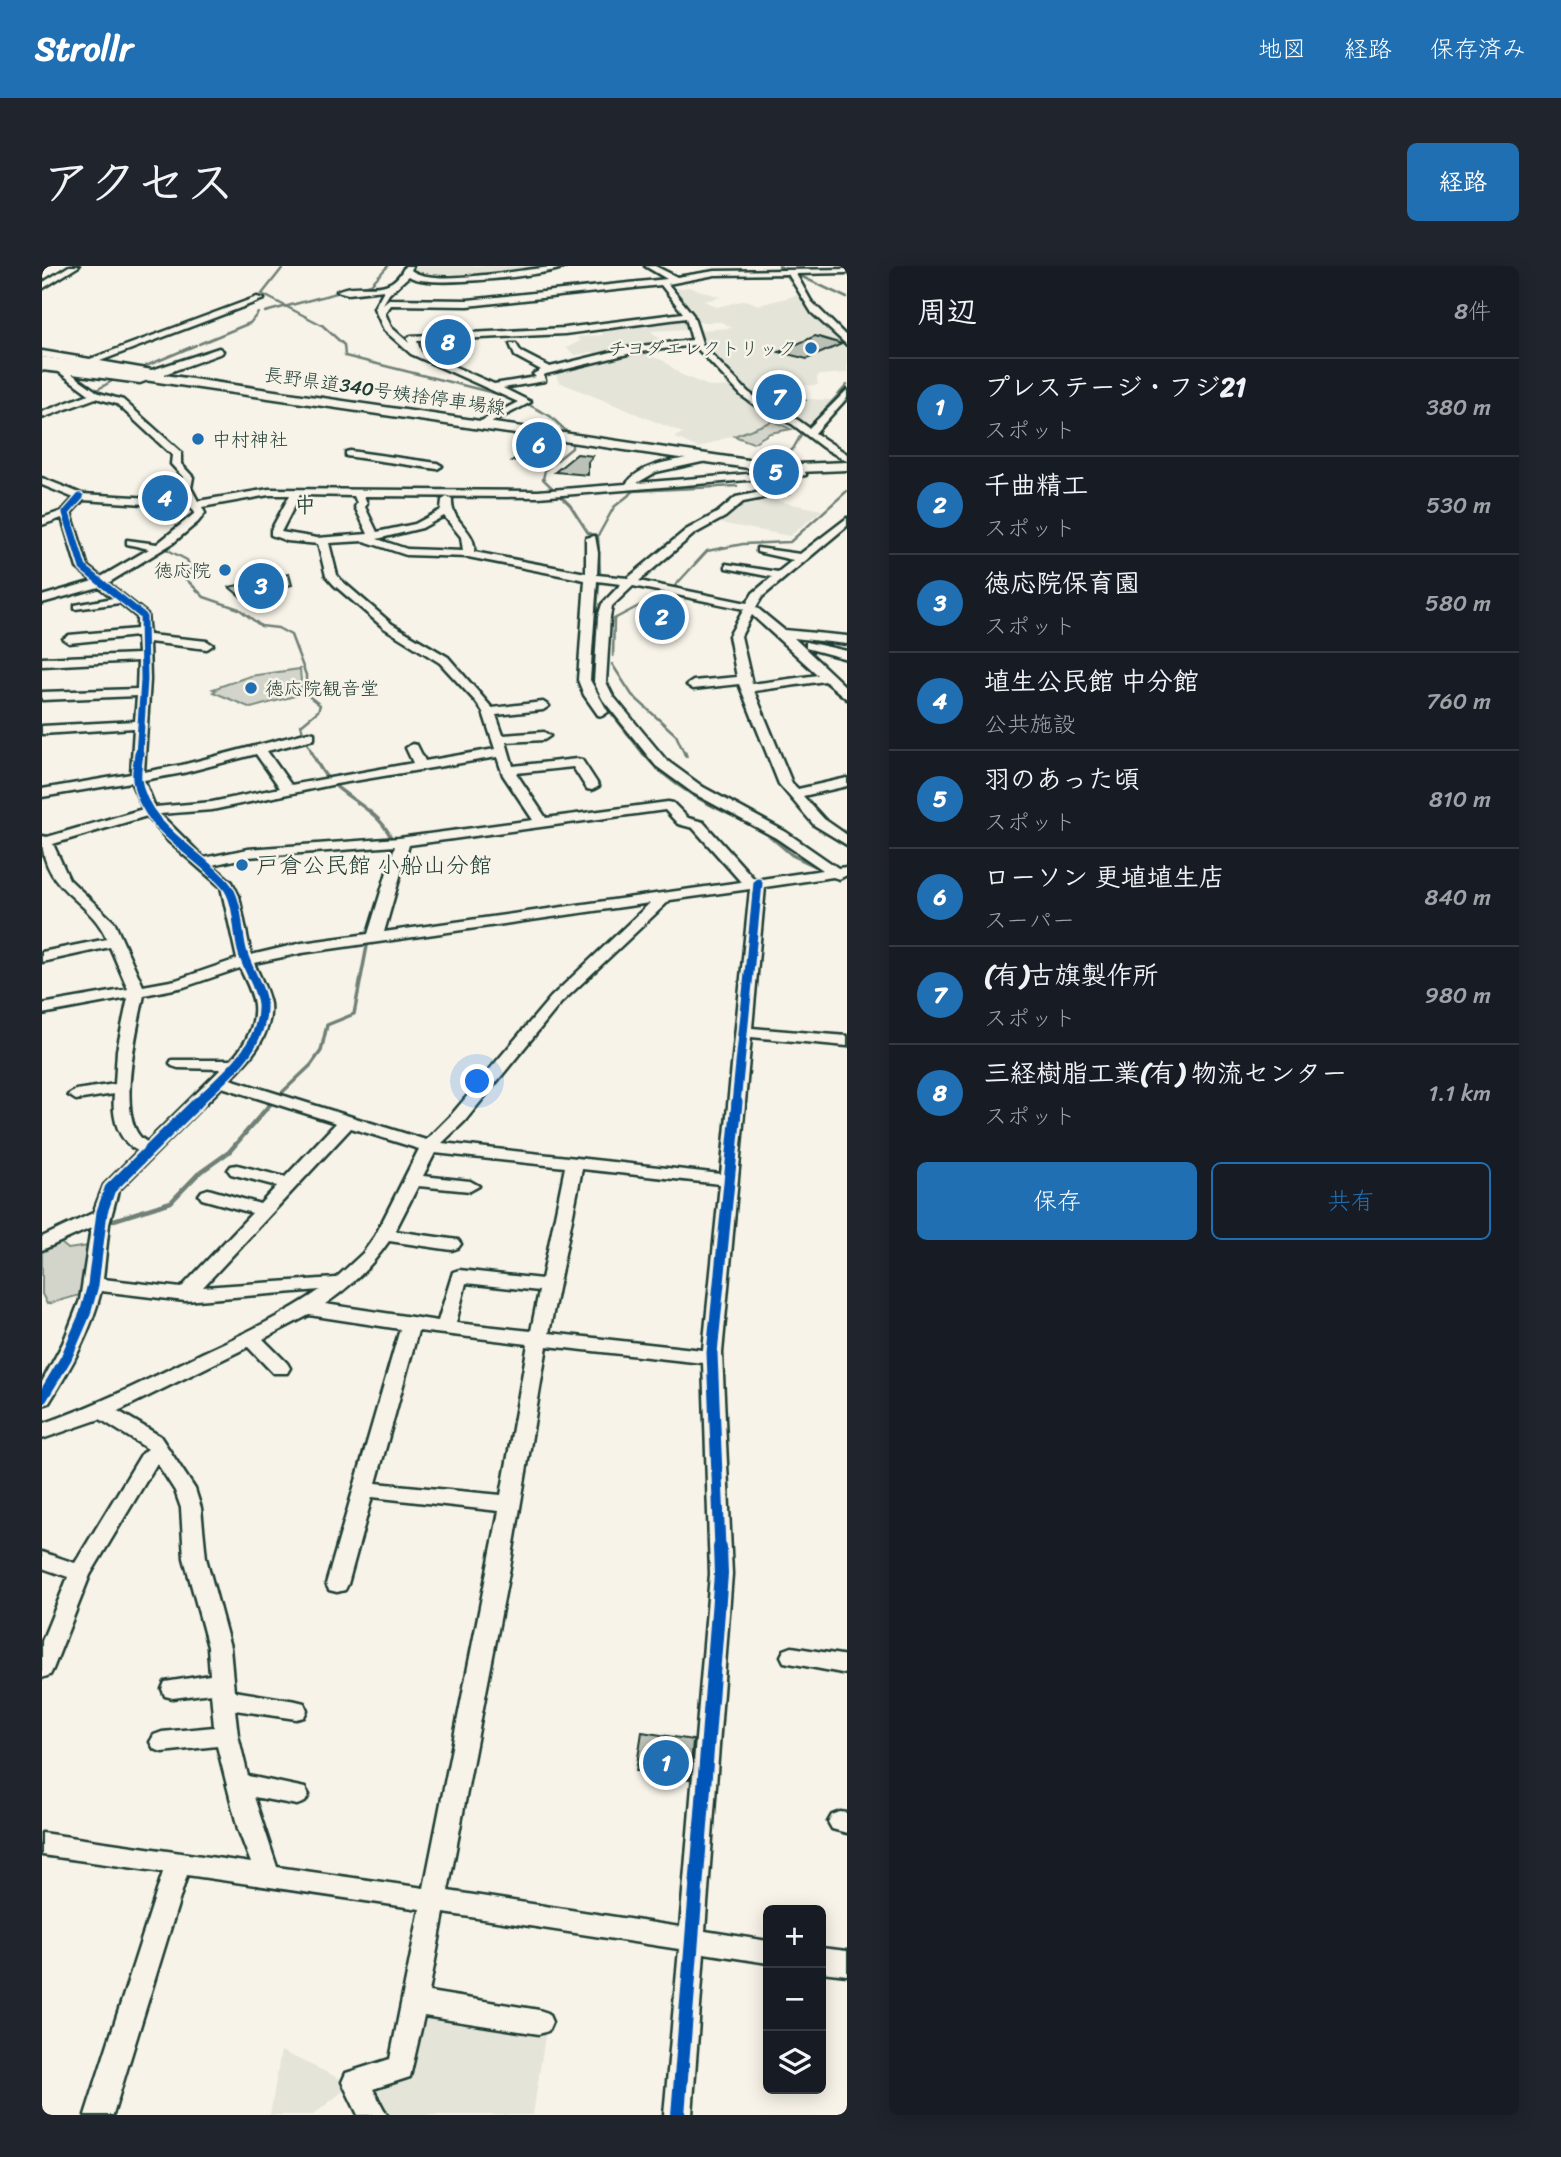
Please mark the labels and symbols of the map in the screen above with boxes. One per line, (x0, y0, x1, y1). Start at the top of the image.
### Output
pin: 8 (425, 316, 471, 368)
place label: チヨダエレクトリック (608, 332, 797, 365)
marker: チヨダエレクトリック (803, 340, 819, 356)
street label: 長野県道340号姨捨停車場線 (262, 358, 508, 424)
pin: 7 (756, 371, 802, 423)
pin: 6 (516, 419, 562, 471)
place label: 中村神社 (212, 423, 288, 456)
marker: 中村神社 (190, 431, 206, 447)
pin: 5 (753, 446, 799, 498)
pin: 4 (142, 472, 188, 524)
district label: 中 (295, 486, 316, 524)
place label: 徳応院 (154, 554, 211, 587)
pin: 3 (238, 560, 284, 612)
marker: 徳応院 (217, 562, 233, 578)
pin: 2 (639, 591, 685, 643)
place label: 徳応院観音堂 (265, 672, 379, 705)
marker: 徳応院観音堂 (243, 680, 259, 696)
place label: 戸倉公民館 小船山分館 (256, 845, 492, 886)
marker: 戸倉公民館 小船山分館 (234, 857, 250, 873)
your location (460, 1064, 494, 1098)
pin: 1 (643, 1737, 689, 1789)

